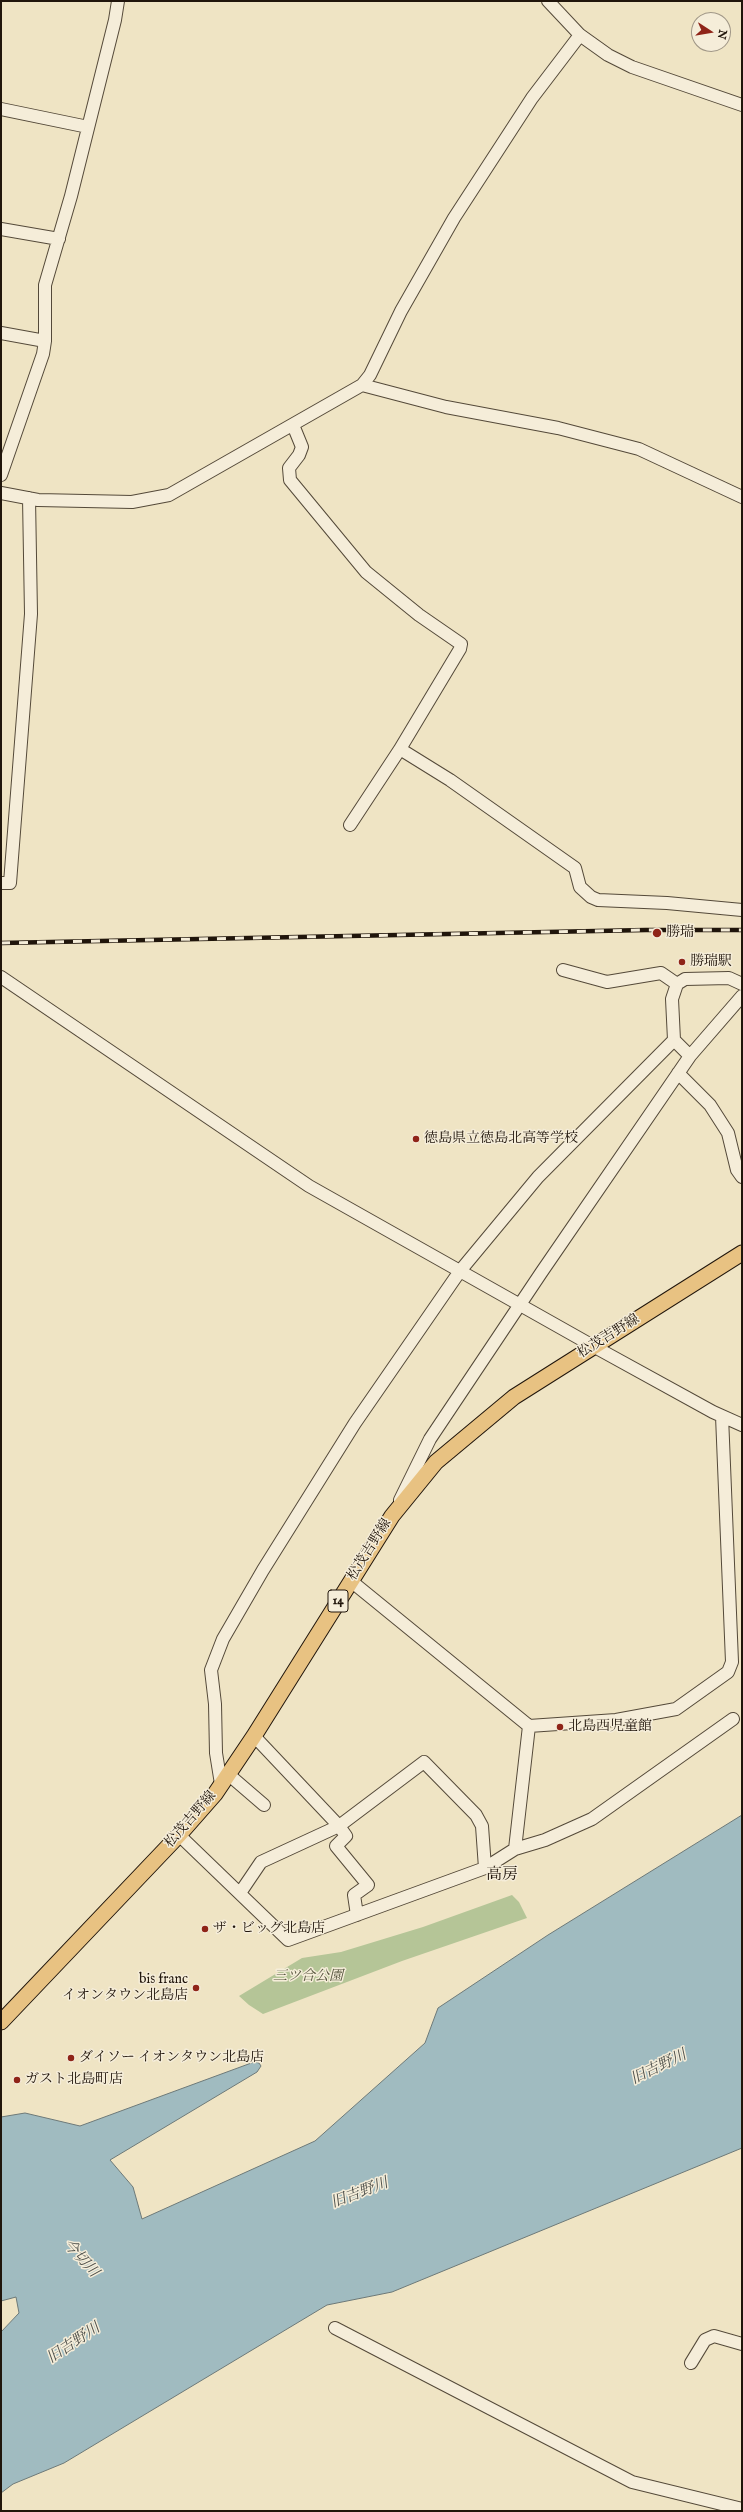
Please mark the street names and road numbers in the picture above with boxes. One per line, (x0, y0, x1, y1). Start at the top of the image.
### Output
street label: 松茂吉野線 (575, 1311, 643, 1363)
street label: 松茂吉野線 (344, 1516, 396, 1584)
road number: 14 (328, 1590, 348, 1612)
street label: 松茂吉野線 (162, 1788, 220, 1852)

